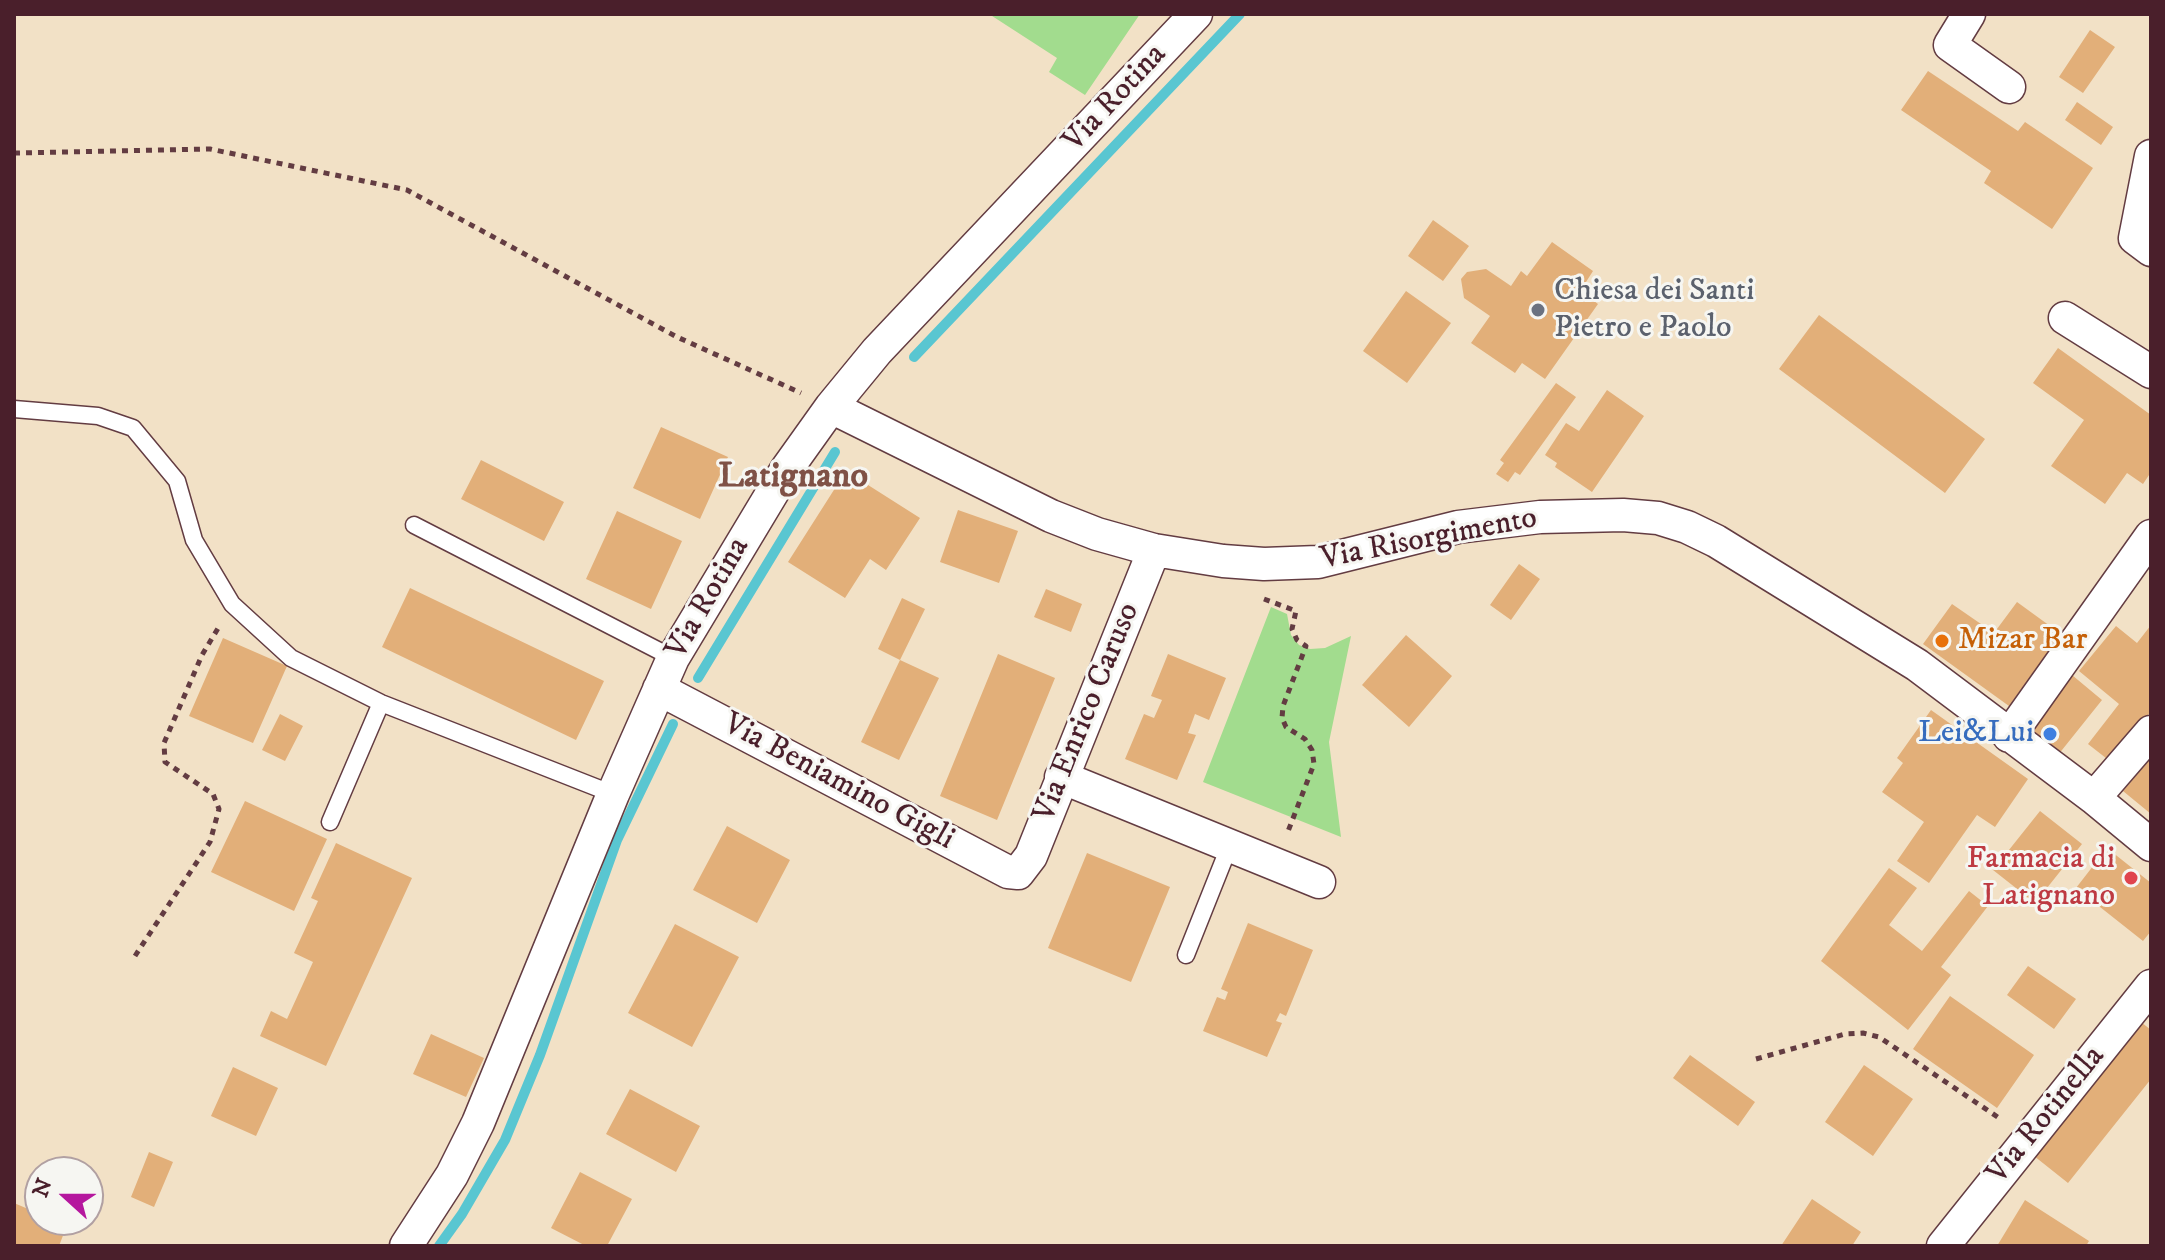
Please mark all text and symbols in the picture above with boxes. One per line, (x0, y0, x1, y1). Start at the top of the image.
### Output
street label: Via Rotina (1056, 37, 1176, 161)
place label: Chiesa dei Santi Pietro e Paolo (1554, 273, 1754, 348)
marker: Chiesa dei Santi Pietro e Paolo (1529, 301, 1547, 319)
district label: Latignano (718, 457, 868, 501)
street label: Via Risorgimento (1318, 500, 1540, 580)
street label: Via Rotina (659, 531, 759, 667)
street label: Via Enrico Caruso (1027, 598, 1149, 828)
place label: Mizar Bar (1958, 622, 2087, 660)
marker: Mizar Bar (1933, 632, 1951, 650)
street label: Via Beniamino Gigli (716, 706, 960, 860)
place label: Lei&Lui (1918, 715, 2034, 753)
marker: Lei&Lui (2041, 725, 2059, 743)
place label: Farmacia di Latignano (1966, 841, 2115, 916)
marker: Farmacia di Latignano (2122, 869, 2140, 887)
street label: Via Rotinella (1980, 1039, 2114, 1193)
north arrow (24, 1156, 104, 1236)
text: N (27, 1175, 59, 1201)

